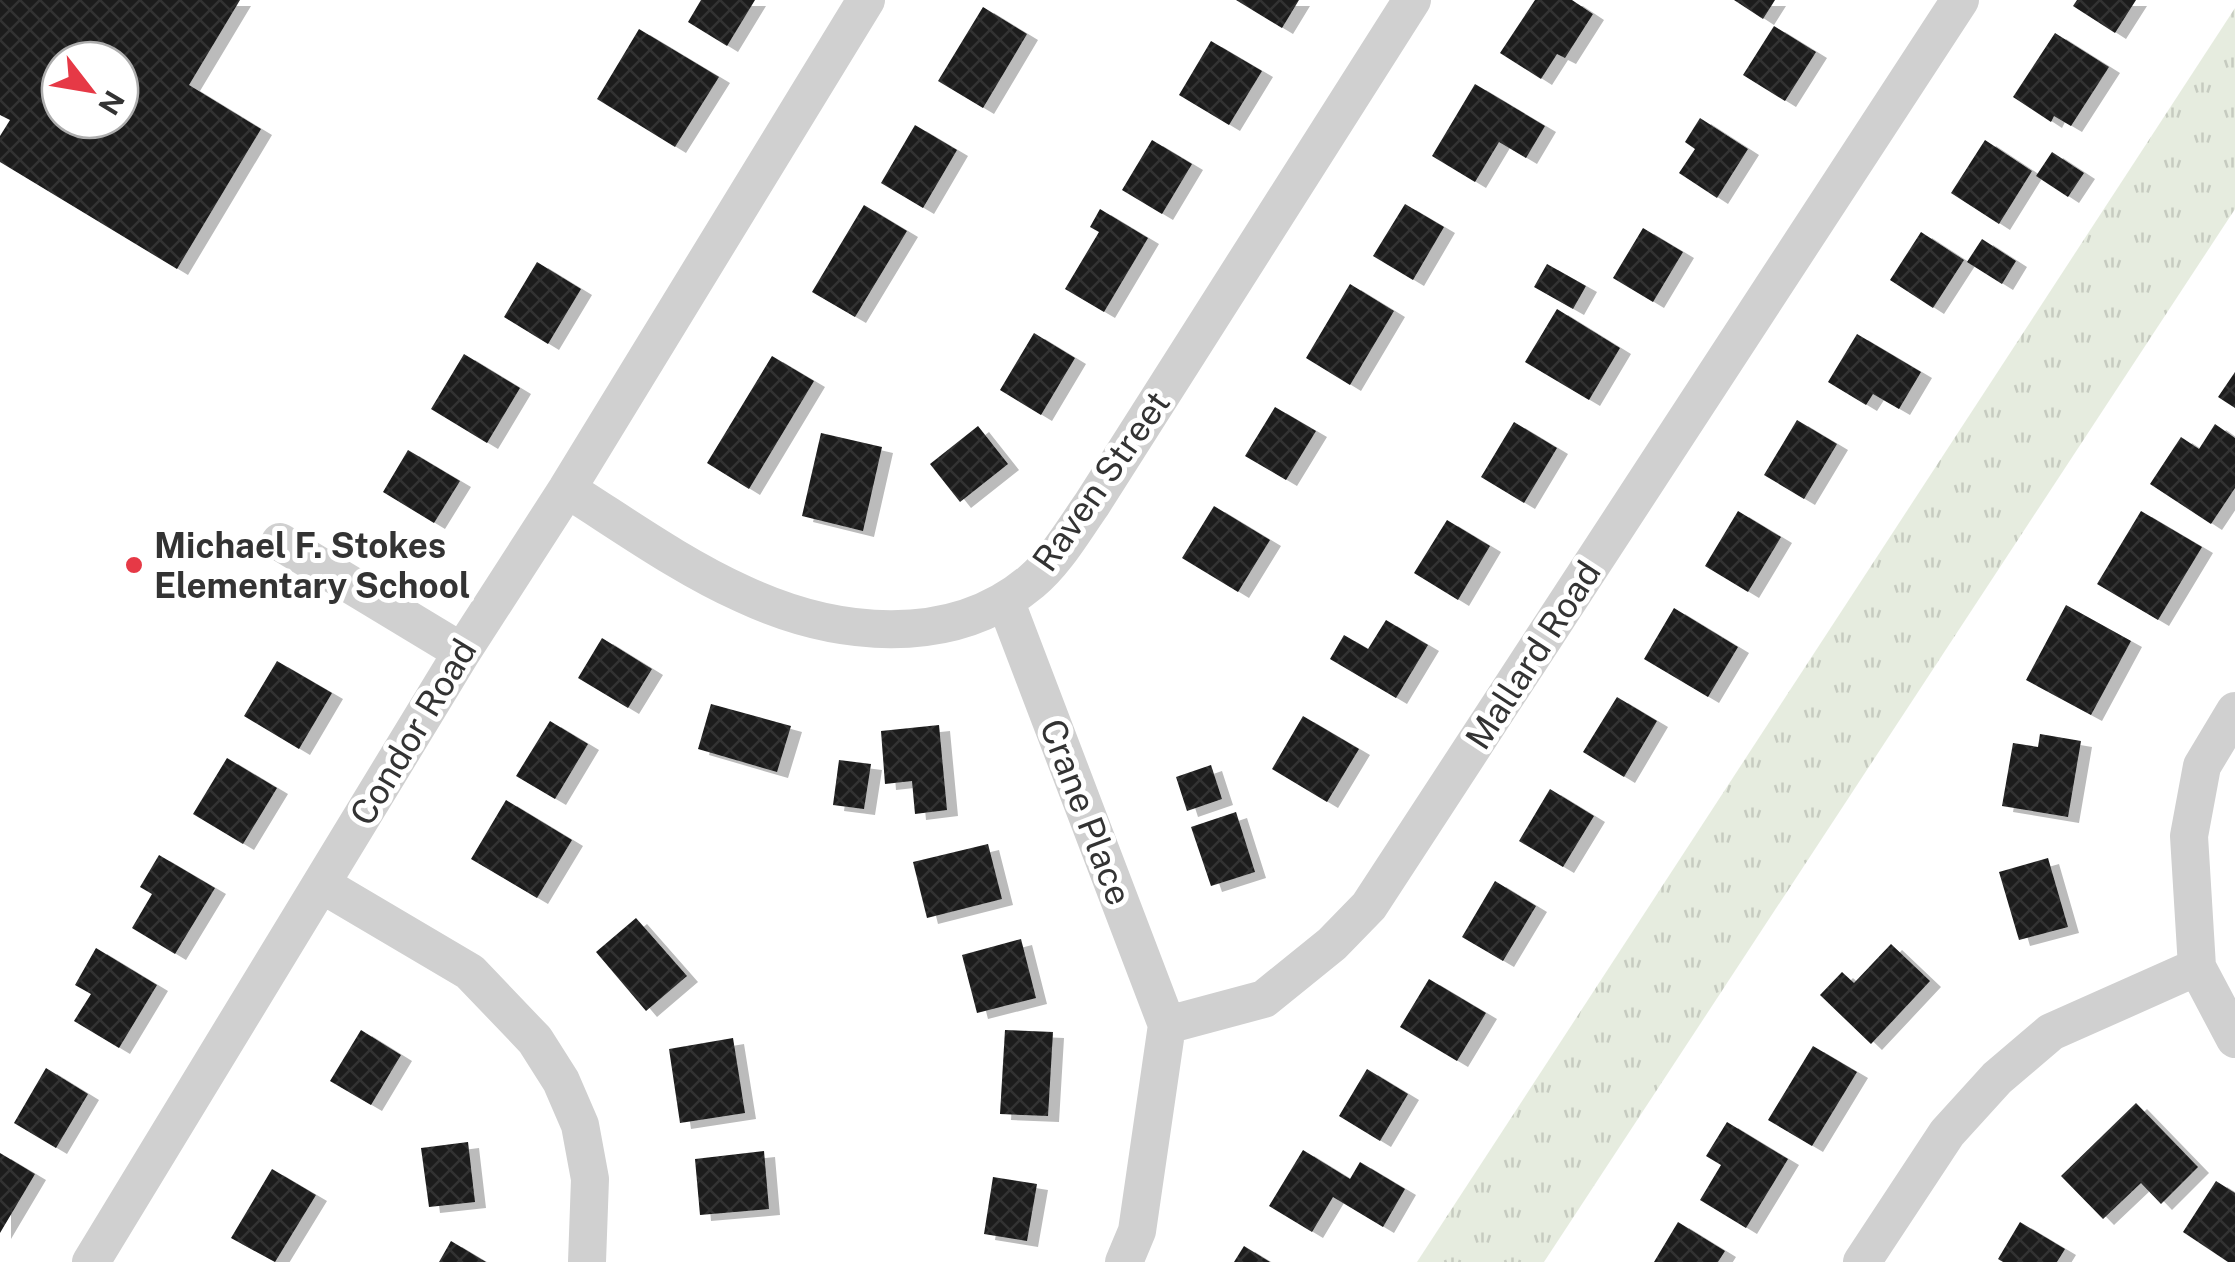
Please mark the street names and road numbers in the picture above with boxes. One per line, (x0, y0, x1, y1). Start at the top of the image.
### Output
street label: Raven Street (1024, 383, 1178, 579)
street label: Mallard Road (1457, 553, 1609, 757)
street label: Condor Road (341, 632, 485, 832)
street label: Crane Place (1032, 713, 1140, 911)

